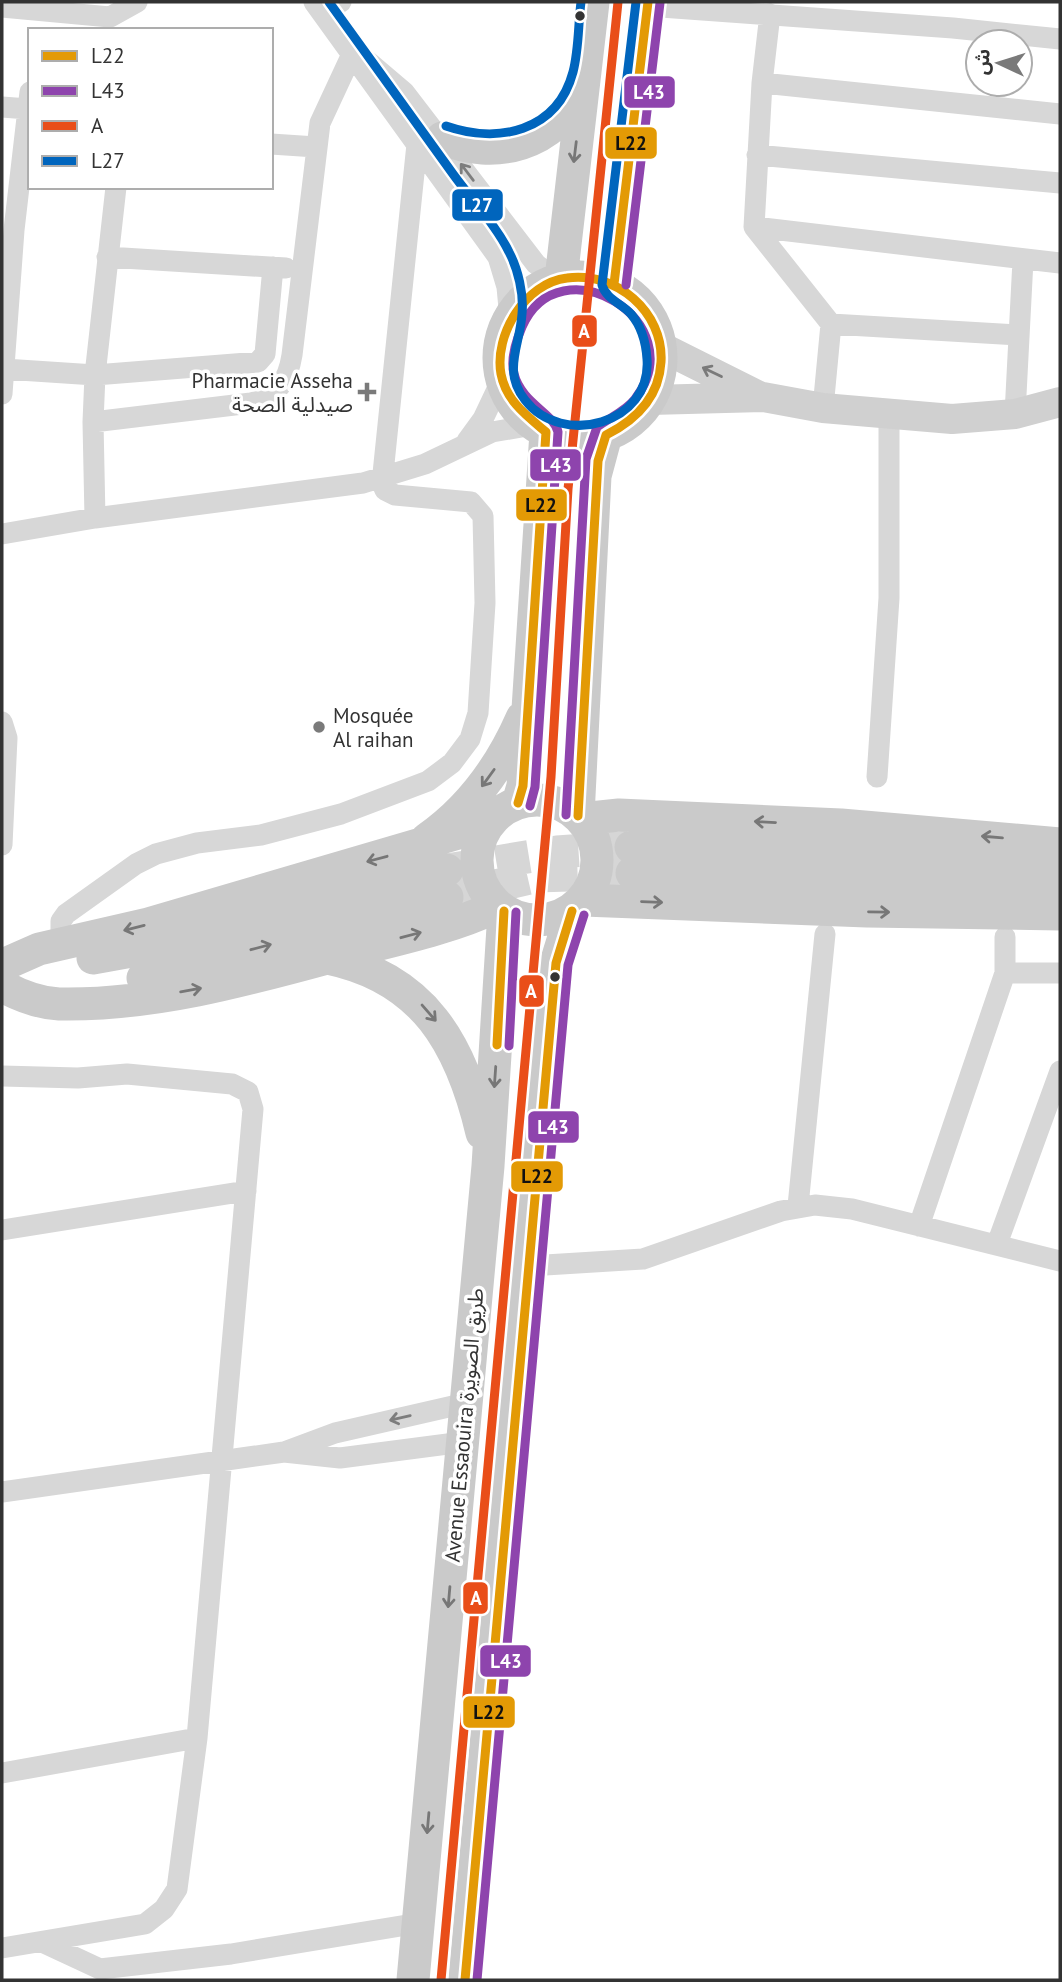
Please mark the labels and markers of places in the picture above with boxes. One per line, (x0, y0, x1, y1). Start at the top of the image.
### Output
unlabelled marker (573, 9, 587, 23)
place label: Pharmacie Asseha صيدلية الصحة (192, 367, 353, 418)
marker: Pharmacie Asseha صيدلية الصحة (359, 384, 375, 400)
place label: Mosquée Al raihan (333, 702, 414, 753)
marker: Mosquée Al raihan (311, 719, 327, 735)
unlabelled marker (548, 970, 562, 984)

